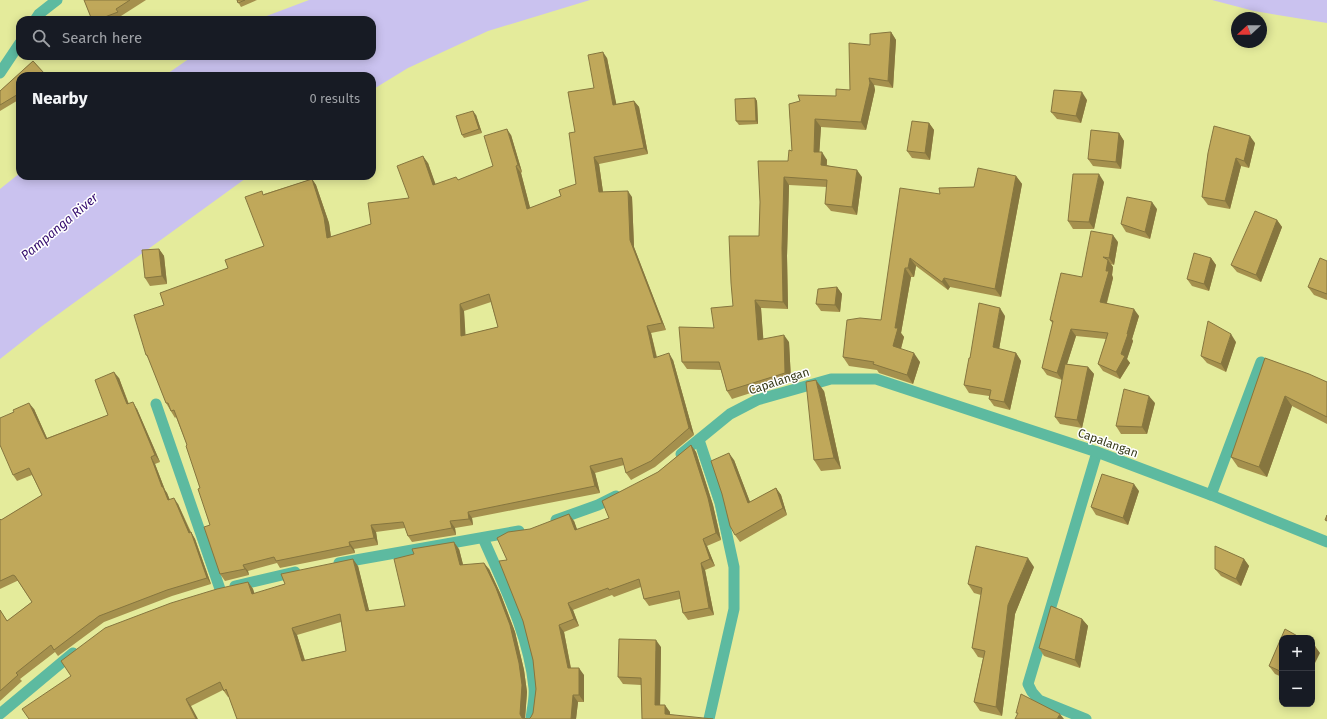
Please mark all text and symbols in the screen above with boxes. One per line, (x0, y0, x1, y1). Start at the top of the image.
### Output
north arrow (1231, 12, 1267, 48)
search box (16, 16, 376, 60)
icon: search (30, 27, 52, 49)
text: Search here (62, 29, 142, 47)
text: Nearby (32, 88, 87, 109)
text: 0 results (309, 91, 360, 106)
water label: Pampanga River (18, 189, 102, 263)
street label: Capalangan (747, 365, 811, 397)
street label: Capalangan (1076, 426, 1140, 460)
map controls (1279, 635, 1315, 707)
button: + (1279, 635, 1315, 671)
button: − (1279, 671, 1315, 707)

